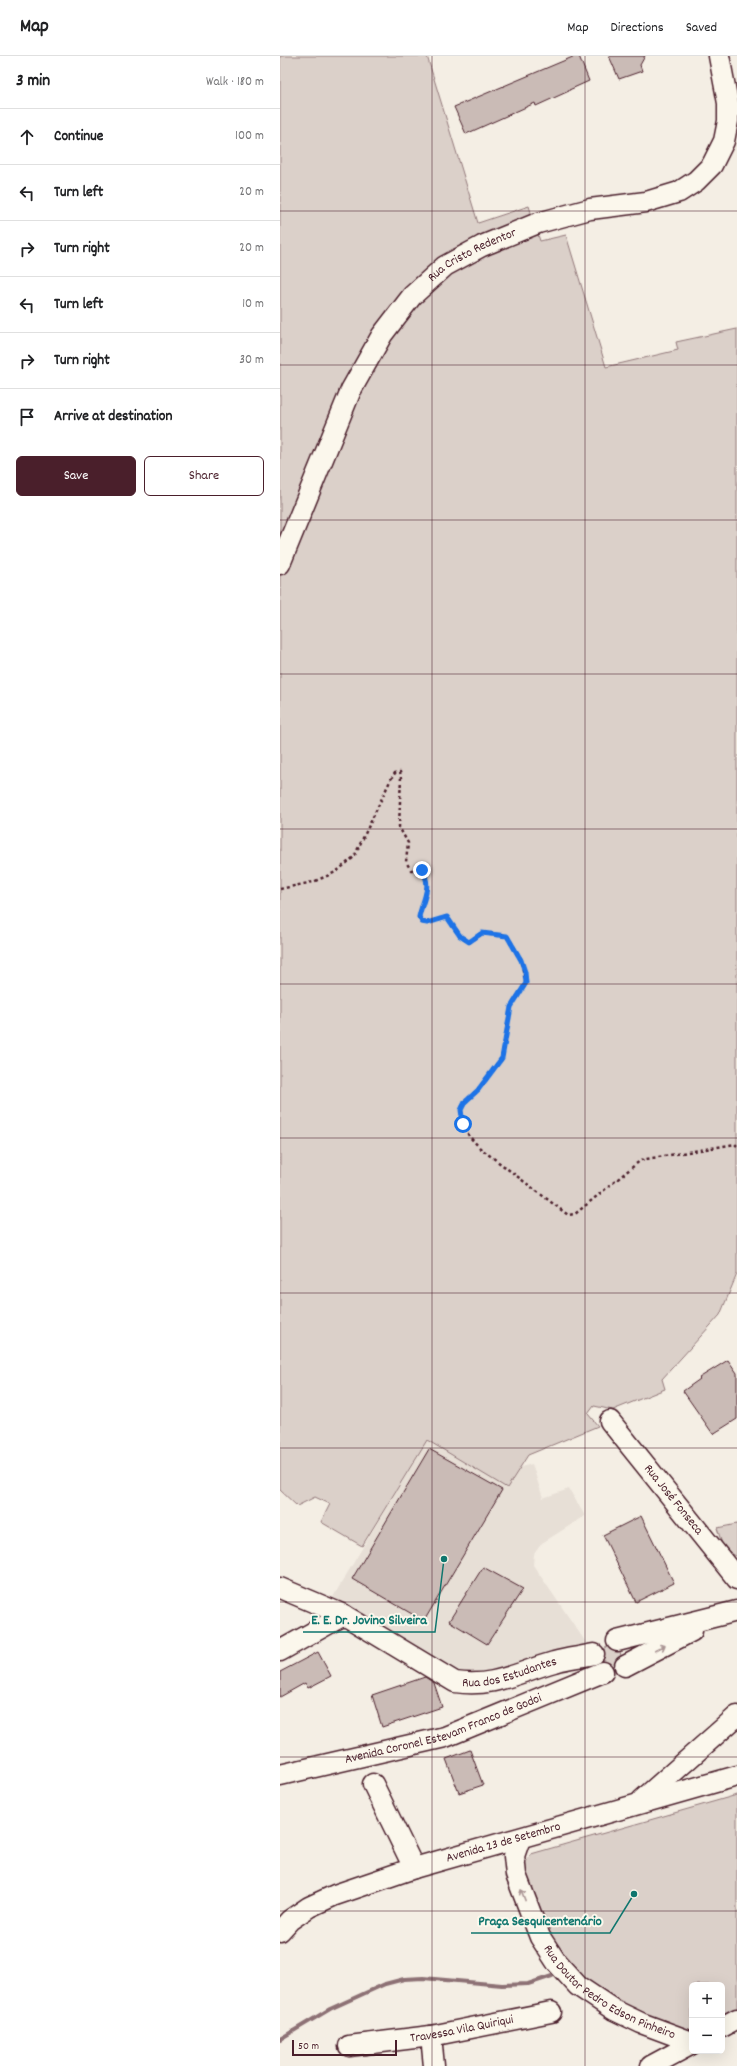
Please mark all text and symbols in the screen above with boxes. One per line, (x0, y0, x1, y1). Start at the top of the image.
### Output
text: Map (20, 14, 49, 41)
text: Map (567, 18, 589, 38)
text: Directions (611, 18, 664, 38)
text: Saved (686, 18, 717, 38)
text: 3 min (16, 70, 50, 94)
text: Walk · 180 m (206, 73, 264, 92)
icon: ahead (16, 126, 38, 148)
text: Continue (54, 126, 103, 148)
text: 100 m (235, 127, 264, 146)
icon: left (16, 182, 38, 204)
text: Turn left (54, 182, 103, 204)
text: 20 m (239, 183, 264, 202)
street label: Rua Cristo Redentor (423, 223, 520, 287)
icon: right (16, 238, 38, 260)
text: Turn right (54, 238, 110, 260)
text: 20 m (239, 239, 264, 258)
icon: left (16, 294, 38, 316)
text: Turn left (54, 294, 103, 316)
text: 10 m (242, 295, 264, 314)
icon: right (16, 350, 38, 372)
text: Turn right (54, 350, 110, 372)
text: 30 m (239, 351, 264, 370)
icon: arrive (16, 406, 38, 428)
text: Arrive at destination (54, 406, 172, 428)
button: Save (16, 456, 136, 496)
button: Share (144, 456, 264, 496)
route end (413, 861, 431, 879)
route start (454, 1115, 472, 1133)
street label: Rua José Fonseca (639, 1460, 708, 1540)
callout: E. E. Dr. Jovino Silveira (303, 1606, 435, 1632)
text: E. E. Dr. Jovino Silveira (311, 1611, 428, 1631)
one-way arrow (654, 1644, 666, 1651)
street label: Rua dos Estudantes (462, 1652, 559, 1693)
street label: Avenida Coronel Estevam Franco de Godoi (343, 1688, 545, 1769)
street label: Avenida 23 de Setembro (444, 1817, 563, 1868)
one-way arrow (519, 1889, 527, 1901)
callout: Praça Sesquicentenário (471, 1907, 610, 1933)
text: Praça Sesquicentenário (478, 1912, 602, 1932)
street label: Rua Doutor Pedro Edson Pinheiro (538, 1941, 678, 2045)
map controls (689, 1982, 725, 2054)
button: + (689, 1982, 725, 2018)
street label: Travessa Vila Quiriqui (409, 2010, 516, 2048)
button: − (689, 2018, 725, 2054)
scale bar (292, 2038, 397, 2057)
text: 50 m (298, 2039, 319, 2055)

